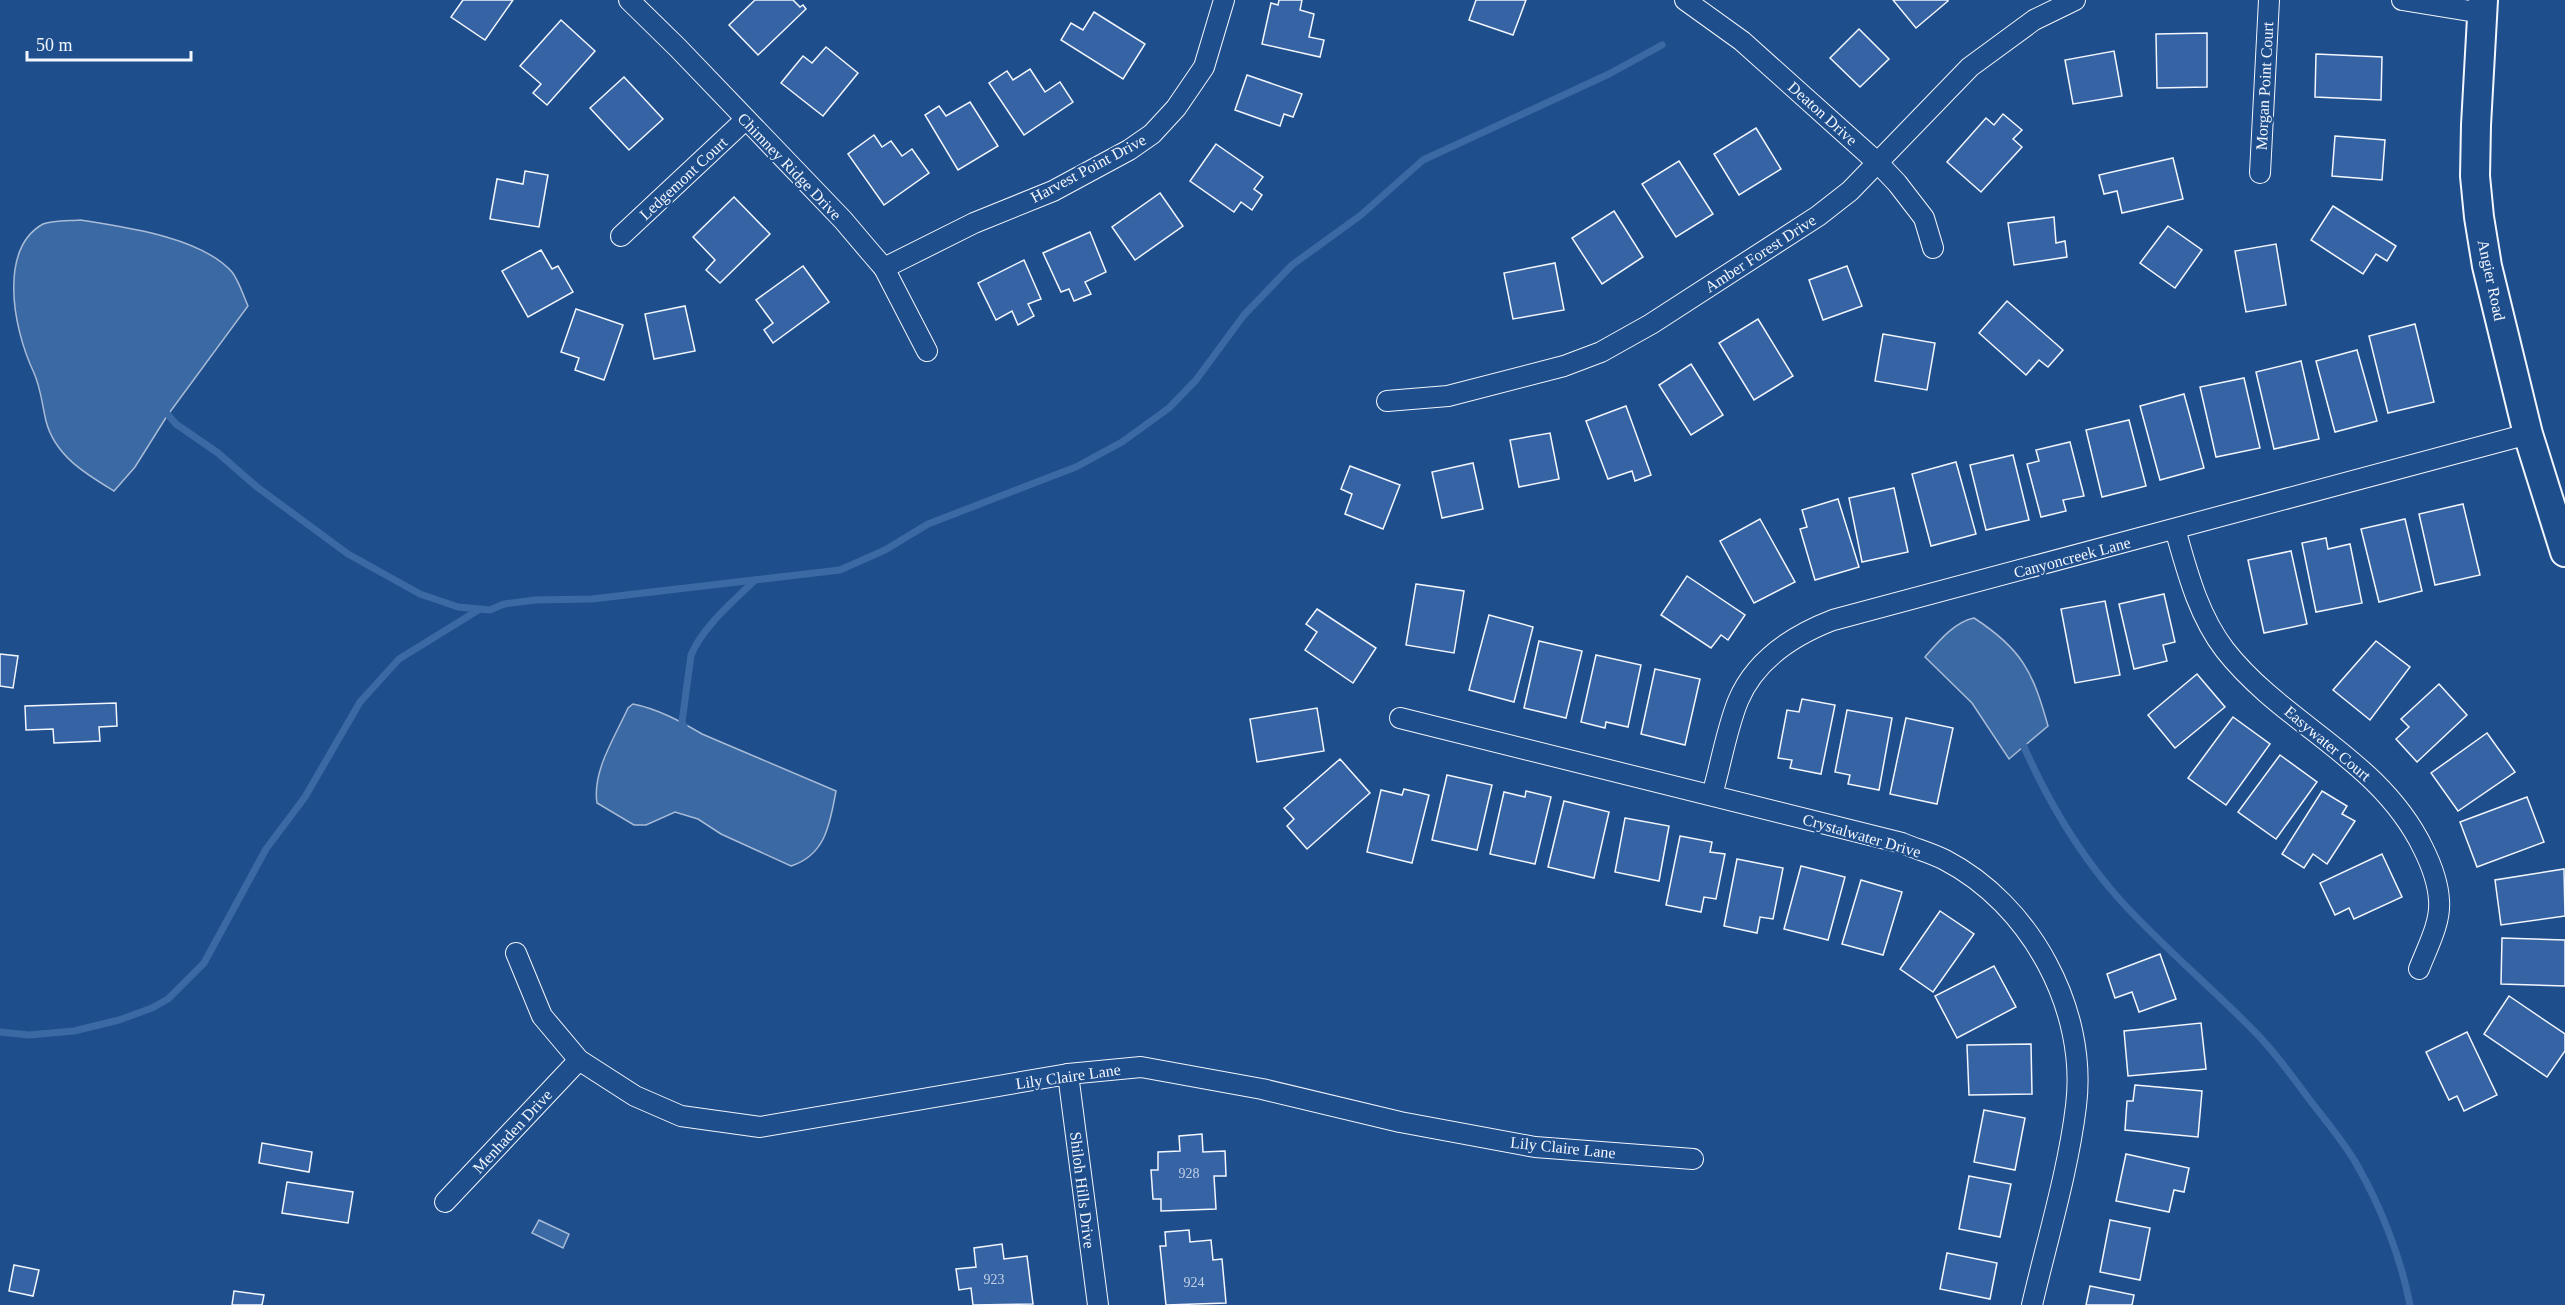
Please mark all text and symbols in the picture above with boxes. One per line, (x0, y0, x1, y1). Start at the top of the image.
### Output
street label: Morgan Point Court (2253, 21, 2277, 151)
scale bar (27, 24, 190, 62)
text: 50 m (36, 35, 73, 55)
street label: Deaton Drive (1785, 78, 1861, 149)
street label: Chimney Ridge Drive (734, 110, 845, 224)
street label: Harvest Point Drive (1028, 131, 1149, 206)
street label: Ledgemont Court (636, 133, 732, 224)
street label: Amber Forest Drive (1702, 211, 1819, 296)
street label: Angier Road (2474, 238, 2508, 322)
street label: Canyoncreek Lane (2012, 534, 2133, 582)
street label: Easywater Court (2281, 702, 2375, 785)
street label: Crystalwater Drive (1801, 810, 1923, 861)
street label: Lily Claire Lane (1015, 1061, 1122, 1093)
street label: Menhaden Drive (469, 1086, 555, 1177)
street label: Shiloh Hills Drive (1067, 1131, 1098, 1249)
street label: Lily Claire Lane (1509, 1134, 1616, 1162)
house number: 928 (1179, 1166, 1200, 1181)
house number: 923 (984, 1272, 1005, 1287)
house number: 924 (1184, 1275, 1205, 1290)

